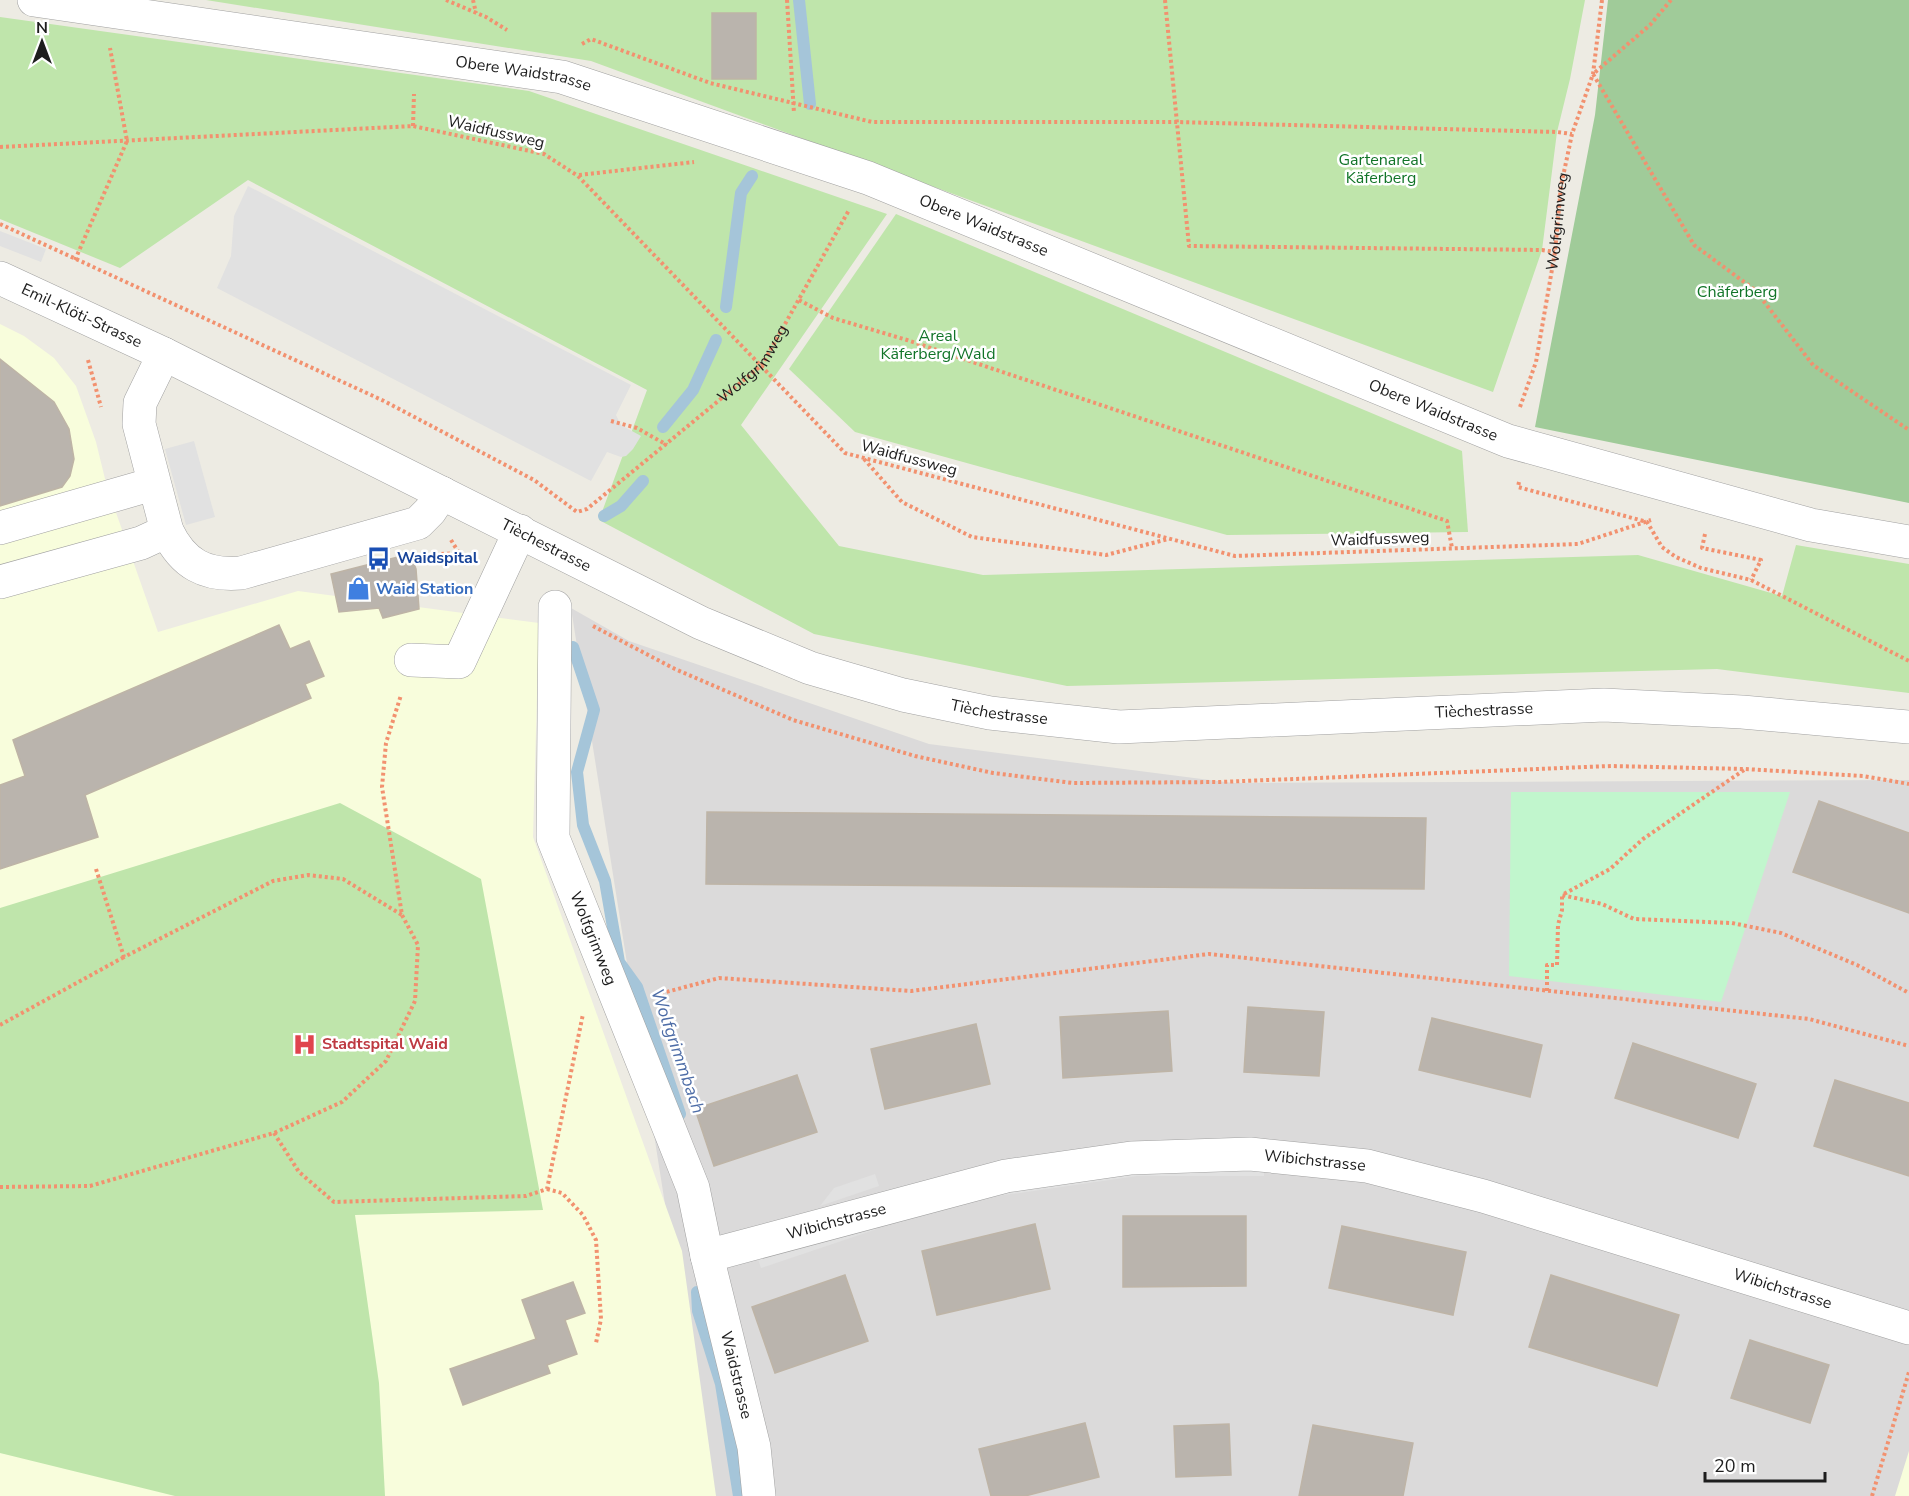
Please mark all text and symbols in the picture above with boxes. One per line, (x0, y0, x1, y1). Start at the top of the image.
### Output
north arrow (12, 12, 72, 72)
text: N (36, 17, 48, 39)
street label: Obere Waidstrasse (454, 51, 594, 97)
street label: Waidfussweg (445, 110, 547, 154)
park label: Gartenareal Käferberg (1338, 149, 1424, 189)
street label: Wolfgrimweg (1541, 170, 1575, 273)
street label: Obere Waidstrasse (916, 189, 1052, 262)
street label: Emil-Klöti-Strasse (18, 278, 146, 353)
park label: Chäferberg (1697, 281, 1777, 303)
street label: Wolfgrimweg (713, 321, 793, 408)
park label: Areal Käferberg/Wald (881, 325, 996, 365)
street label: Obere Waidstrasse (1365, 374, 1501, 447)
street label: Waidfussweg (858, 435, 960, 481)
street label: Tièchestrasse (497, 514, 595, 577)
street label: Waidfussweg (1330, 526, 1430, 552)
bus stop icon: Waidspital (366, 545, 392, 571)
place label: Waidspital (397, 547, 478, 569)
shop icon: Waid Station (345, 576, 371, 602)
place label: Waid Station (376, 578, 473, 600)
street label: Tièchestrasse (949, 694, 1049, 730)
street label: Tièchestrasse (1434, 697, 1533, 724)
street label: Wolfgrimweg (565, 888, 622, 988)
water label: Wolfgrimmbach (645, 986, 711, 1116)
hospital icon: Stadtspital Waid (291, 1031, 317, 1057)
place label: Stadtspital Waid (322, 1033, 448, 1055)
street label: Wibichstrasse (1263, 1144, 1367, 1177)
street label: Wibichstrasse (784, 1198, 889, 1245)
street label: Wibichstrasse (1731, 1263, 1835, 1314)
street label: Waidstrasse (715, 1329, 758, 1421)
scale bar (1705, 1445, 1825, 1483)
text: 20 m (1714, 1454, 1756, 1478)

